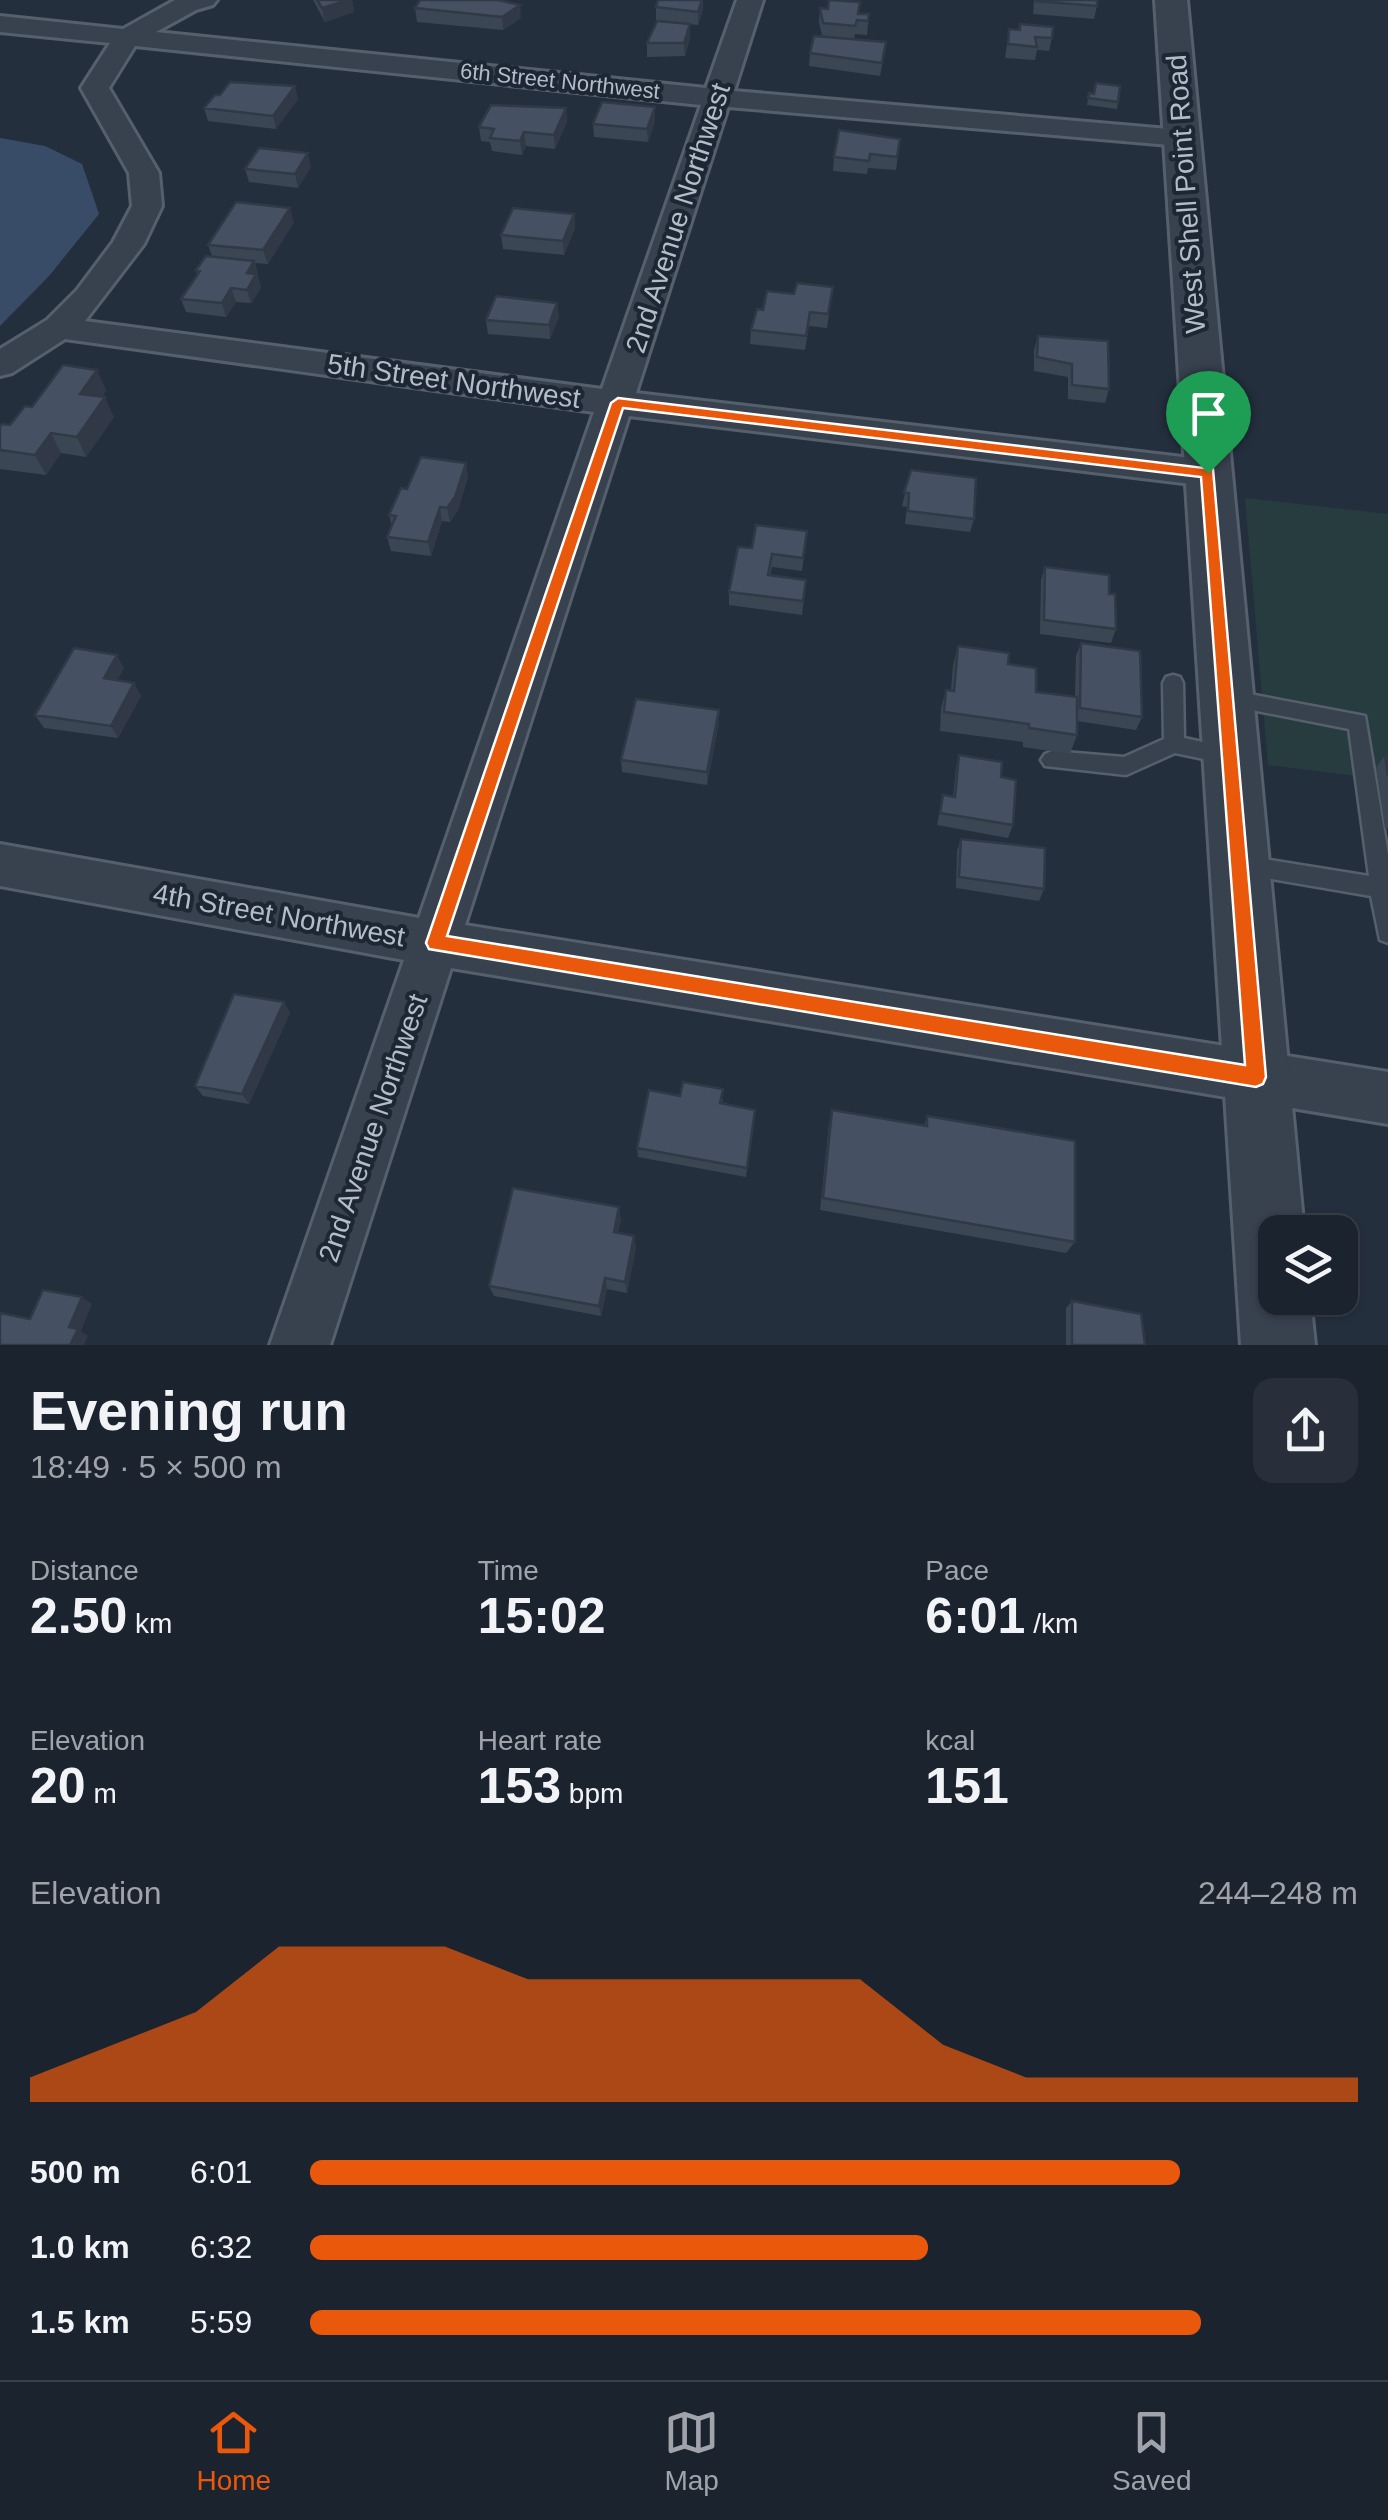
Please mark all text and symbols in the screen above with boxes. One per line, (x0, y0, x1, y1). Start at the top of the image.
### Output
street label: West Shell Point Road (1161, 53, 1211, 335)
street label: 6th Street Northwest (459, 58, 661, 104)
street label: 2nd Avenue Northwest (620, 79, 736, 357)
street label: 5th Street Northwest (325, 348, 583, 414)
pin (1166, 371, 1251, 474)
icon: arrive (1181, 386, 1236, 441)
street label: 4th Street Northwest (151, 878, 408, 952)
street label: 2nd Avenue Northwest (313, 990, 434, 1266)
map controls (1258, 1215, 1358, 1315)
button: layers (1258, 1215, 1358, 1315)
button: share (1253, 1378, 1358, 1483)
text: Evening run (30, 1380, 348, 1442)
text: 18:49 · 5 × 500 m (30, 1449, 282, 1485)
text: Distance (30, 1555, 139, 1586)
text: Time (478, 1555, 539, 1586)
text: Pace (925, 1555, 989, 1586)
text: 2.50 (30, 1588, 127, 1644)
text: 15:02 (478, 1588, 606, 1644)
text: 6:01 (925, 1588, 1025, 1644)
text: km (127, 1608, 172, 1639)
text: /km (1025, 1608, 1078, 1639)
text: Elevation (30, 1725, 145, 1756)
text: Heart rate (478, 1725, 602, 1756)
text: kcal (925, 1725, 975, 1756)
text: 20 (30, 1758, 86, 1814)
text: 153 (478, 1758, 561, 1814)
text: 151 (925, 1758, 1009, 1814)
text: m (86, 1778, 117, 1809)
text: bpm (561, 1778, 623, 1809)
text: Elevation (30, 1875, 162, 1911)
text: 244–248 m (1198, 1875, 1358, 1911)
text: 500 m (30, 2154, 121, 2190)
text: 6:01 (190, 2154, 252, 2190)
text: 1.0 km (30, 2229, 130, 2265)
text: 6:32 (190, 2229, 252, 2265)
text: 1.5 km (30, 2304, 130, 2340)
text: 5:59 (190, 2304, 252, 2340)
tab: Home (196, 2405, 271, 2497)
tab: Map (664, 2405, 719, 2497)
tab: Saved (1112, 2405, 1191, 2497)

